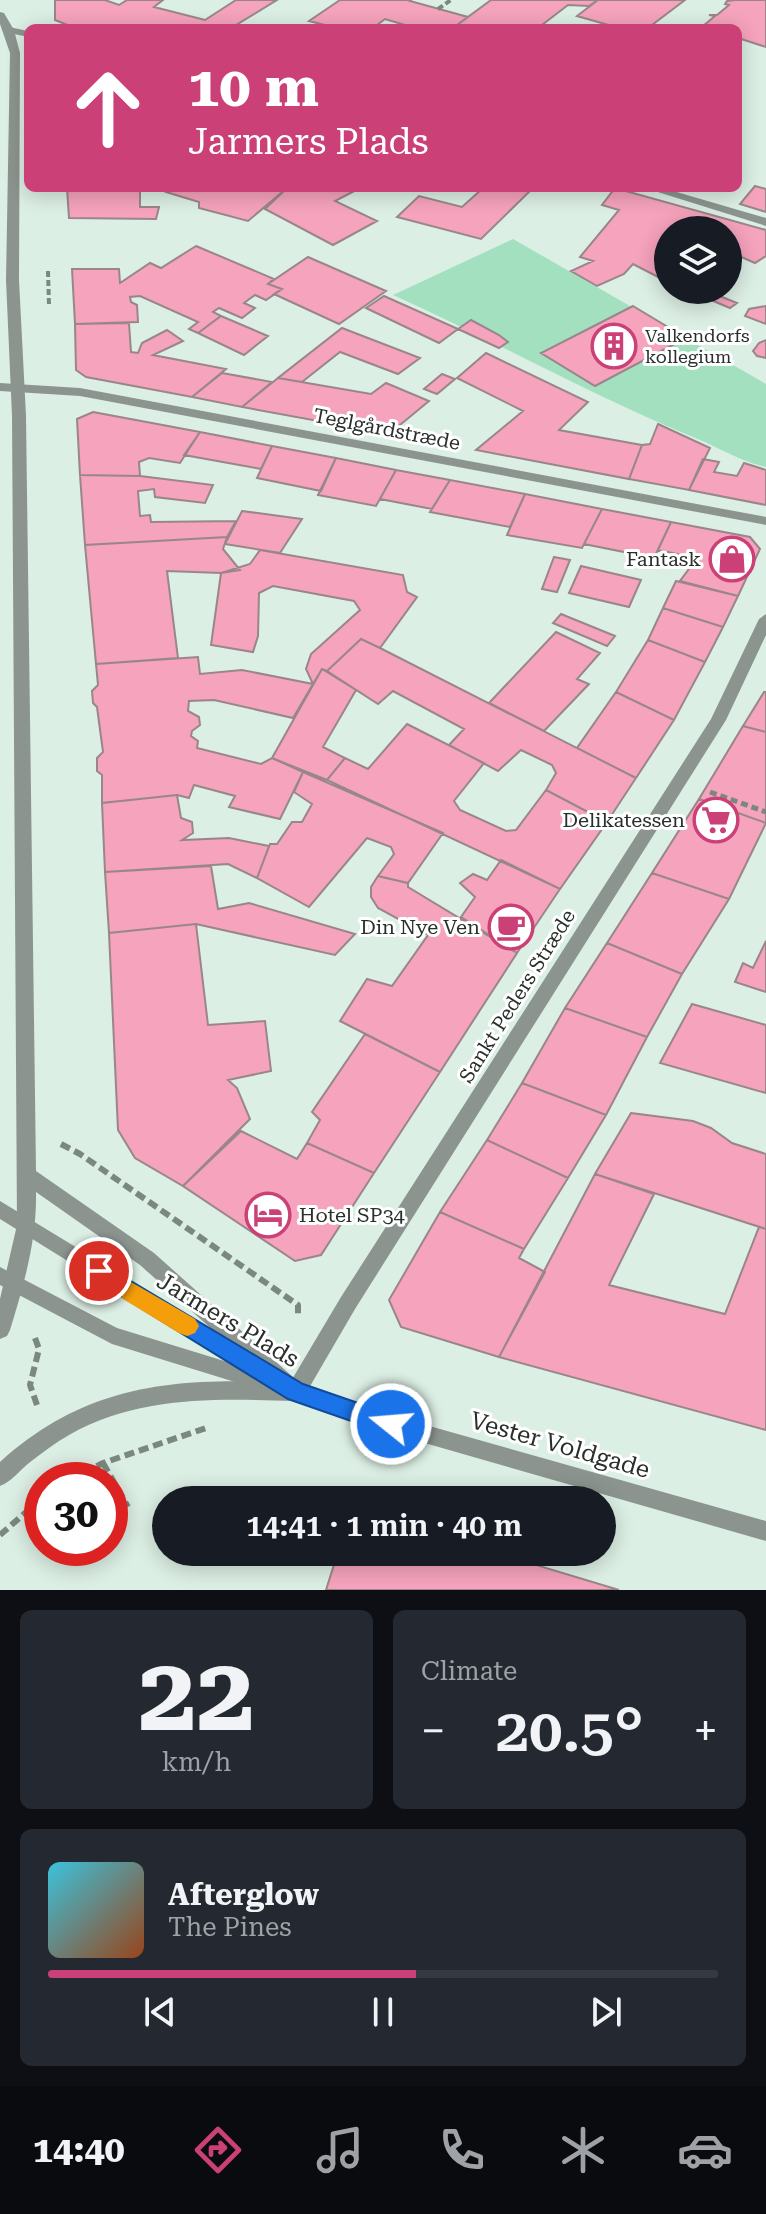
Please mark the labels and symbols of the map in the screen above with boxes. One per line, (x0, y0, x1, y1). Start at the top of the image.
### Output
building icon: Valkendorfs kollegium (590, 322, 638, 370)
place label: Valkendorfs kollegium (645, 325, 750, 367)
street label: Teglgårdstræde (312, 403, 462, 455)
shop icon: Fantask (708, 535, 756, 583)
place label: Fantask (626, 547, 701, 571)
supermarket icon: Delikatessen (692, 796, 740, 844)
place label: Delikatessen (563, 808, 685, 832)
cafe icon: Din Nye Ven (487, 903, 535, 951)
street label: Sankt Peders Stræde (454, 905, 580, 1087)
place label: Din Nye Ven (360, 915, 480, 939)
hotel icon: Hotel SP34 (244, 1191, 292, 1239)
place label: Hotel SP34 (299, 1203, 406, 1227)
pin (65, 1237, 133, 1305)
street label: Jarmers Plads (152, 1267, 304, 1373)
position arrow (349, 1382, 433, 1466)
street label: Vester Voldgade (467, 1406, 653, 1484)
speed limit sign: 30 (24, 1462, 128, 1566)

